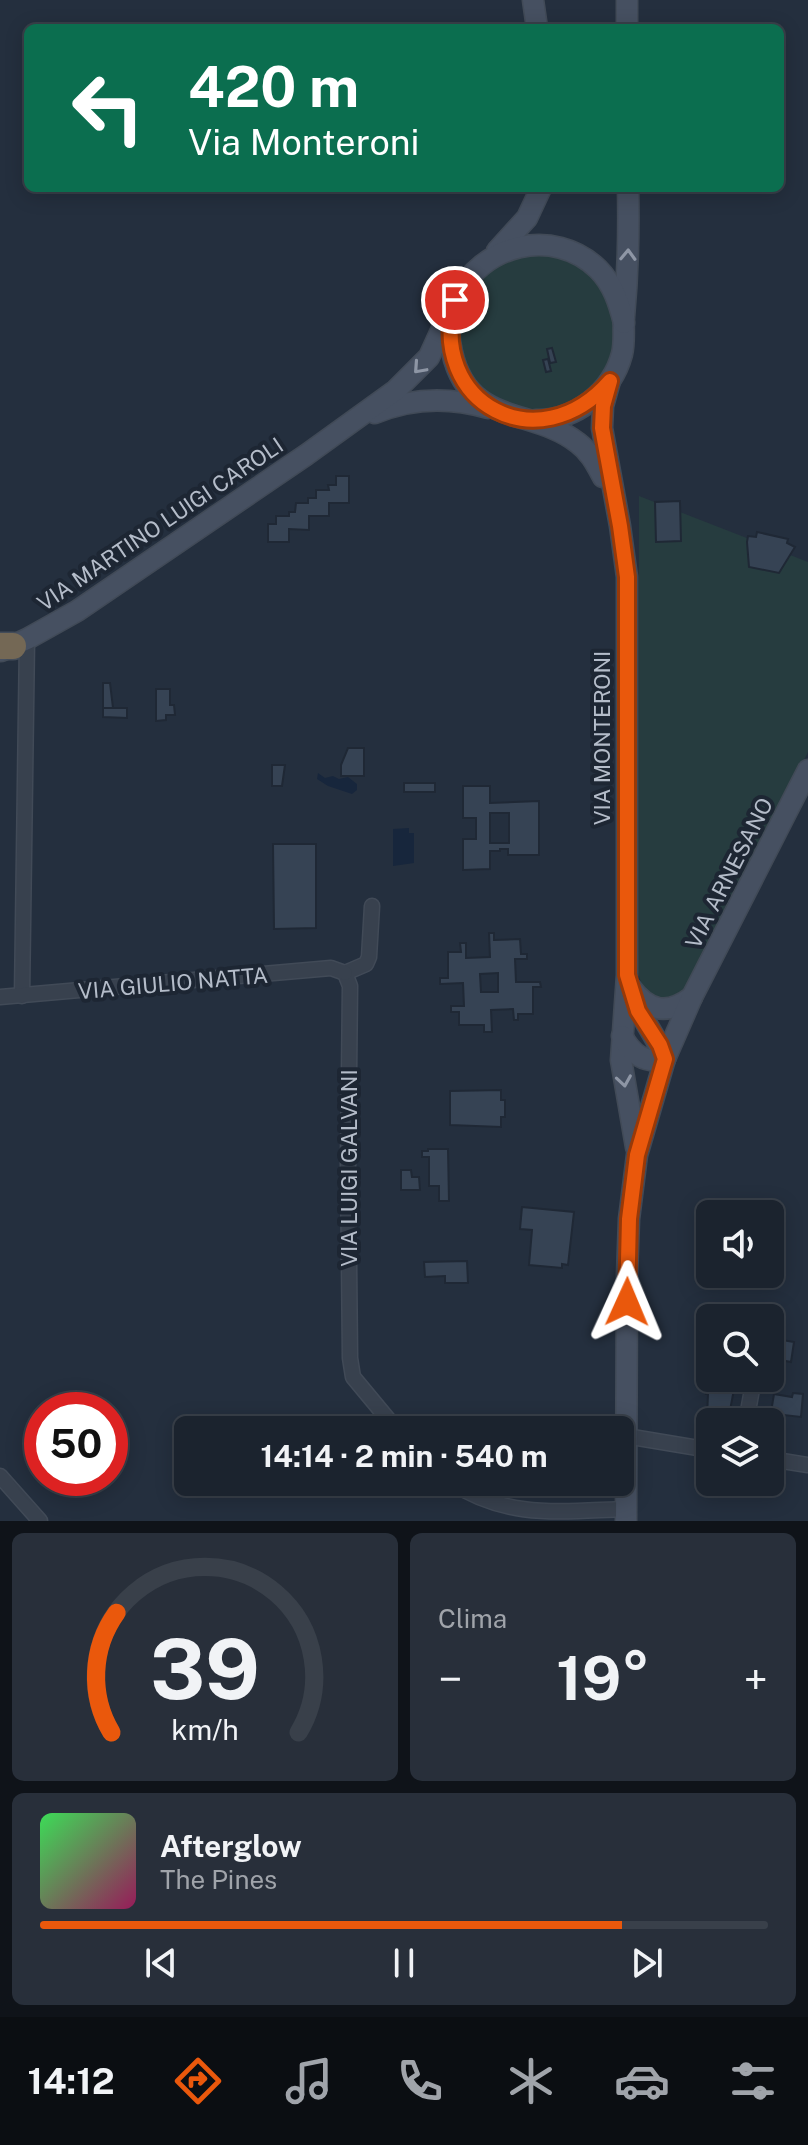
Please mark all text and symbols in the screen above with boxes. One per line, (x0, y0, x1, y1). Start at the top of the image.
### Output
text: 420 m (188, 54, 359, 120)
icon: left (56, 56, 160, 160)
text: Via Monteroni (188, 121, 420, 163)
one-way arrow (620, 248, 637, 261)
pin (421, 266, 489, 334)
icon: arrive (433, 278, 477, 322)
one-way arrow (414, 358, 429, 373)
street label: VIA MARTINO LUIGI CAROLI (32, 432, 288, 616)
street label: VIA MONTERONI (589, 651, 615, 825)
street label: VIA ARNESANO (680, 793, 778, 953)
street label: VIA GIULIO NATTA (77, 962, 269, 1004)
street label: VIA LUIGI GALVANI (336, 1069, 362, 1267)
one-way arrow (615, 1074, 632, 1088)
map controls (696, 1200, 784, 1496)
button: sound (696, 1200, 784, 1288)
position arrow (585, 1260, 669, 1344)
button: search (696, 1304, 784, 1392)
speed limit sign: 50 (24, 1392, 128, 1496)
button: layers (696, 1408, 784, 1496)
text: 14:14 · 2 min · 540 m (260, 1438, 548, 1474)
text: Clima (438, 1603, 507, 1634)
text: 39 (150, 1620, 260, 1718)
text: 19° (556, 1643, 650, 1714)
text: − (438, 1653, 462, 1705)
text: + (744, 1653, 768, 1705)
text: km/h (171, 1713, 239, 1746)
text: Afterglow (160, 1828, 302, 1864)
text: The Pines (160, 1864, 277, 1895)
icon: previous (139, 1941, 183, 1985)
icon: pause (382, 1941, 426, 1985)
icon: next (625, 1941, 669, 1985)
icon: directions (170, 2053, 226, 2109)
icon: music (281, 2053, 337, 2109)
icon: phone (392, 2053, 448, 2109)
icon: climate (503, 2053, 559, 2109)
icon: car (614, 2053, 670, 2109)
icon: filters (725, 2053, 781, 2109)
text: 14:12 (28, 2060, 115, 2102)

